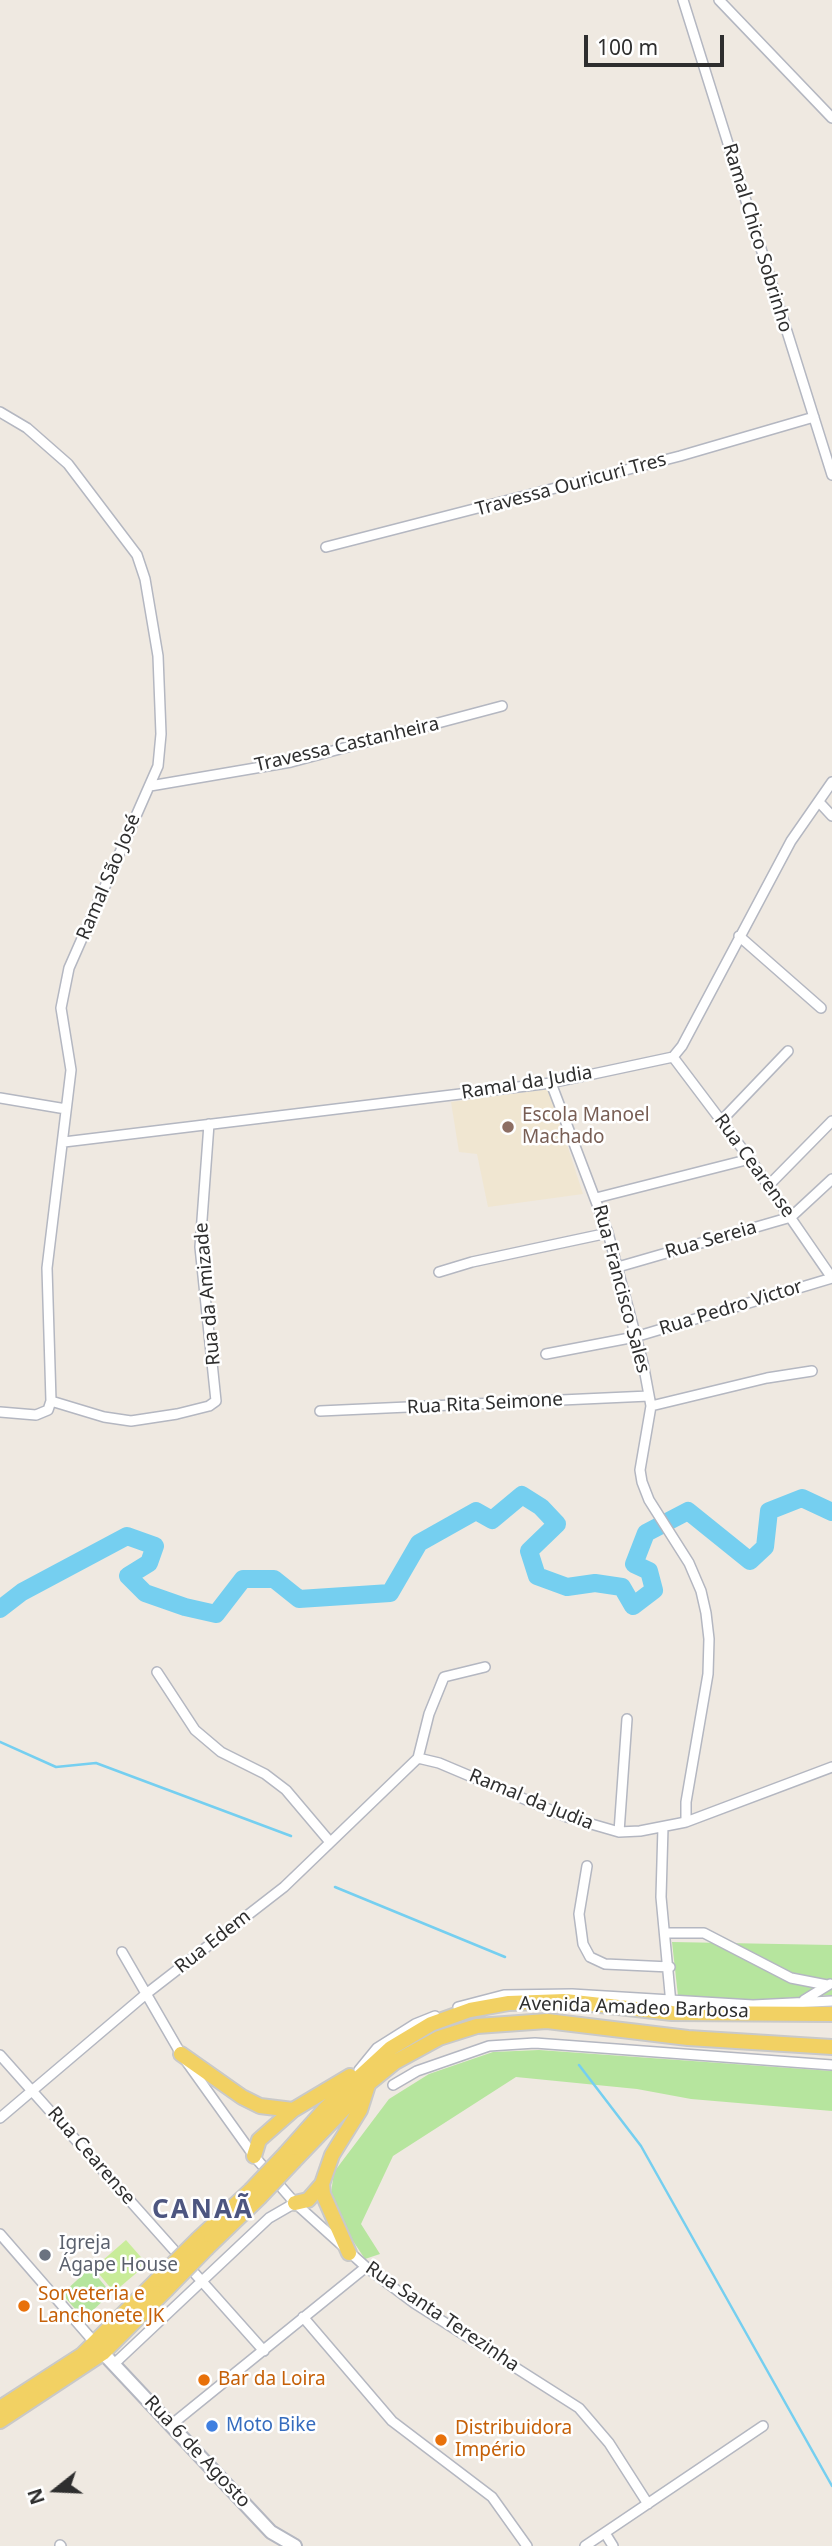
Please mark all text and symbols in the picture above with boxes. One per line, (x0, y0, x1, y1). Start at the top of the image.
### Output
scale bar (587, 21, 727, 65)
text: 100 m (597, 33, 658, 61)
street label: Ramal Chico Sobrinho (717, 141, 797, 335)
street label: Travessa Ouricuri Tres (473, 449, 669, 521)
street label: Travessa Castanheira (253, 713, 441, 777)
street label: Ramal São José (72, 811, 146, 943)
street label: Ramal da Judia (460, 1061, 594, 1105)
place label: Escola Manoel Machado (522, 1105, 650, 1149)
street label: Rua Cearense (709, 1110, 799, 1222)
marker: Escola Manoel Machado (500, 1119, 516, 1135)
street label: Rua Francisco Sales (588, 1202, 654, 1376)
street label: Rua Sereia (663, 1216, 759, 1264)
street label: Rua da Amizade (190, 1222, 226, 1366)
street label: Rua Pedro Victor (657, 1275, 805, 1341)
street label: Rua Rita Seimone (406, 1389, 564, 1419)
street label: Ramal da Judia (465, 1765, 597, 1835)
street label: Rua Edem (171, 1905, 255, 1979)
street label: Avenida Amadeo Barbosa (519, 1993, 749, 2023)
street label: Rua Cearense (42, 2102, 140, 2210)
district label: CANAÃ (153, 2195, 253, 2227)
place label: Igreja Ágape House (59, 2233, 178, 2277)
marker: Igreja Ágape House (37, 2247, 53, 2263)
street label: Rua Santa Terezinha (361, 2257, 523, 2377)
place label: Sorveteria e Lanchonete JK (38, 2284, 165, 2328)
marker: Sorveteria e Lanchonete JK (16, 2298, 32, 2314)
place label: Bar da Loira (218, 2369, 326, 2391)
marker: Bar da Loira (196, 2372, 212, 2388)
street label: Rua 6 de Agosto (139, 2391, 255, 2513)
place label: Moto Bike (226, 2415, 316, 2437)
marker: Moto Bike (204, 2418, 220, 2434)
place label: Distribuidora Império (455, 2418, 572, 2462)
marker: Distribuidora Império (433, 2432, 449, 2448)
north arrow (21, 2455, 91, 2525)
text: N (21, 2485, 51, 2508)

